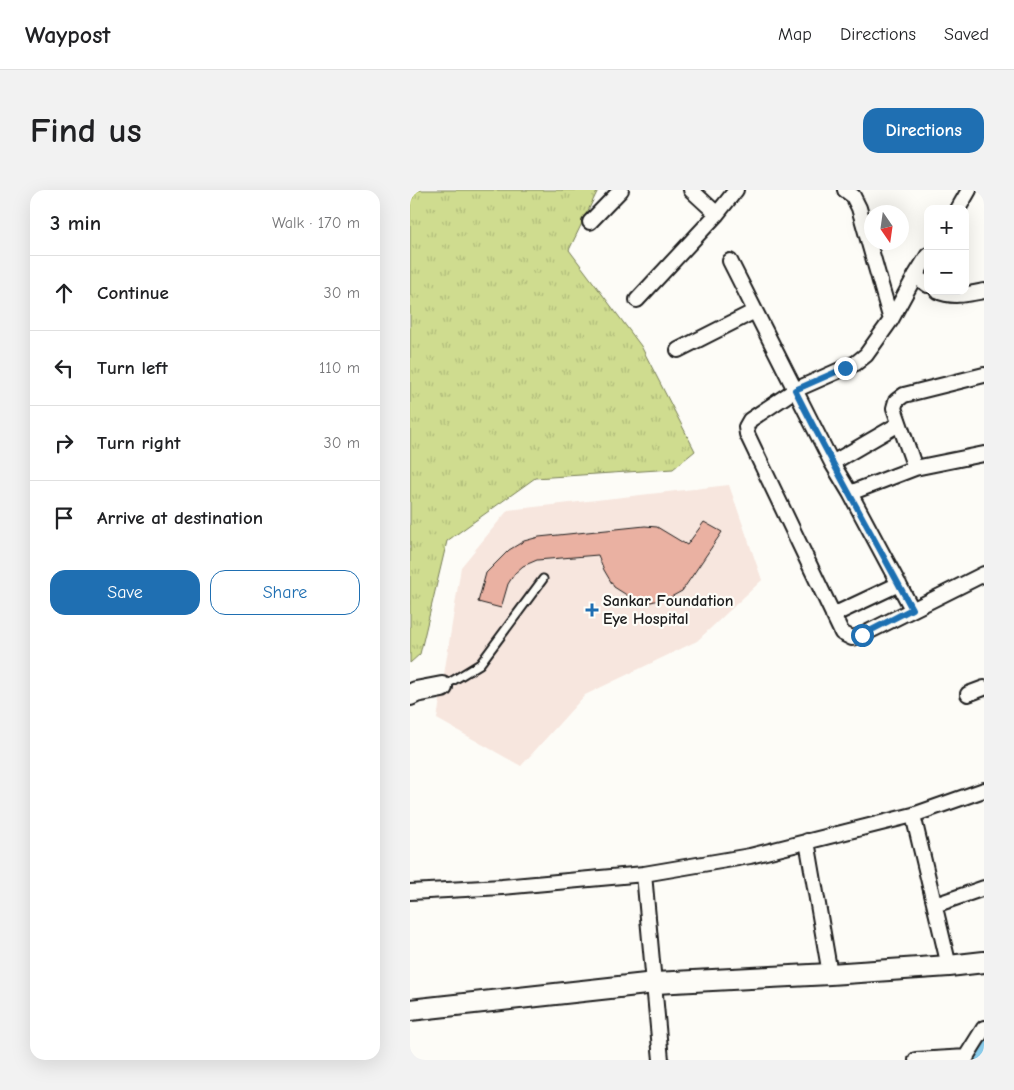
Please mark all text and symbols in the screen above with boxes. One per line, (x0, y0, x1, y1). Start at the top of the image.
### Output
text: Waypost (25, 21, 110, 49)
text: Map (778, 24, 812, 45)
text: Directions (840, 24, 916, 45)
text: Saved (944, 24, 989, 45)
button: Directions (863, 108, 984, 153)
text: Find us (30, 110, 142, 151)
north arrow (864, 205, 909, 250)
map controls (924, 205, 969, 295)
button: + (924, 205, 969, 250)
text: 3 min (50, 211, 101, 235)
text: Walk · 170 m (272, 214, 360, 232)
button: − (924, 250, 969, 295)
icon: ahead (50, 279, 78, 307)
text: Continue (97, 282, 169, 304)
text: 30 m (324, 284, 360, 302)
icon: left (50, 354, 78, 382)
text: Turn left (97, 357, 168, 379)
route end (834, 357, 857, 380)
text: 110 m (319, 359, 360, 377)
icon: right (50, 429, 78, 457)
text: Turn right (97, 432, 181, 454)
text: 30 m (324, 434, 360, 452)
icon: arrive (50, 504, 78, 532)
text: Arrive at destination (97, 507, 263, 529)
button: Save (50, 570, 200, 615)
button: Share (210, 570, 360, 615)
place label: Sankar Foundation Eye Hospital (603, 592, 734, 628)
marker: Sankar Foundation Eye Hospital (585, 603, 599, 617)
route start (851, 624, 874, 647)

